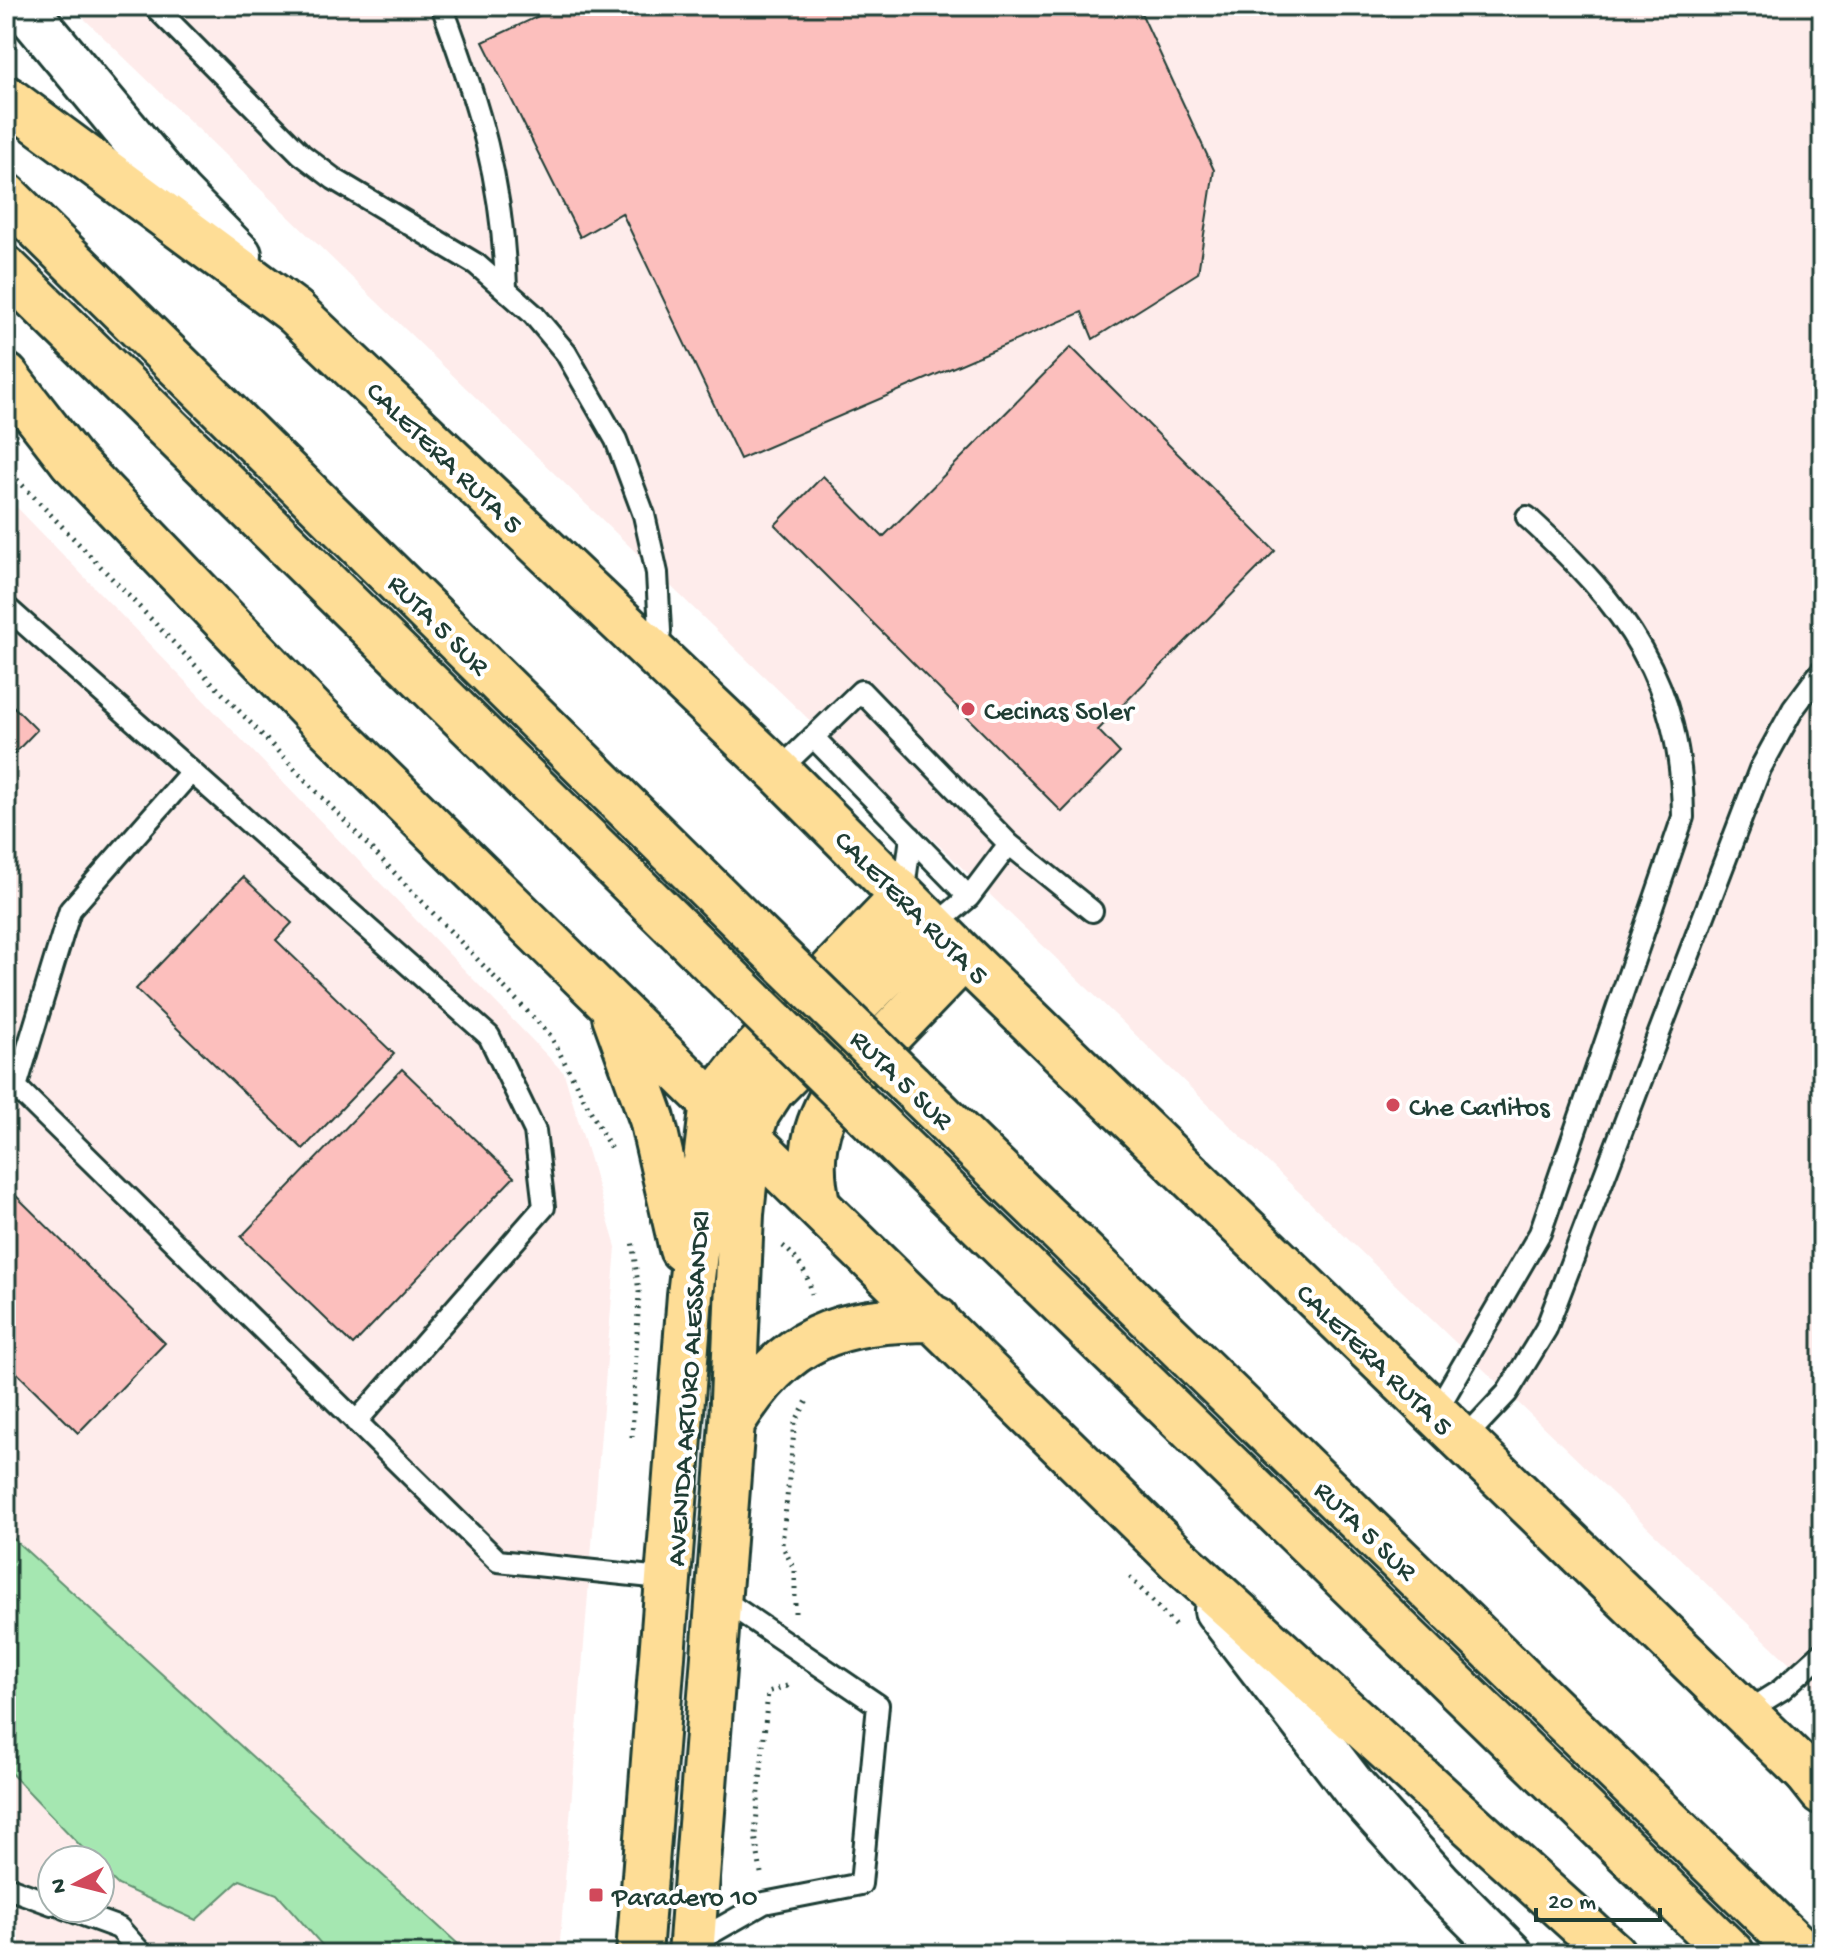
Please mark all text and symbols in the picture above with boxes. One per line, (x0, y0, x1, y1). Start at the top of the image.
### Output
street label: CALETERA RUTA 5 (358, 376, 528, 542)
street label: RUTA 5 SUR (379, 569, 495, 685)
place label: Cecinas Soler (984, 697, 1135, 730)
marker: Cecinas Soler (959, 700, 977, 718)
street label: CALETERA RUTA 5 (826, 825, 994, 993)
street label: RUTA 5 SUR (842, 1024, 959, 1139)
place label: Che Carlitos (1409, 1093, 1550, 1126)
marker: Che Carlitos (1384, 1096, 1402, 1114)
street label: AVENIDA ARTURO ALESSANDRI (662, 1209, 719, 1567)
street label: CALETERA RUTA 5 (1288, 1278, 1458, 1444)
street label: RUTA 5 SUR (1306, 1475, 1423, 1590)
north arrow (36, 1844, 116, 1924)
scale bar (1536, 1872, 1660, 1922)
text: N (46, 1877, 74, 1895)
place label: Paradero 10 (611, 1883, 758, 1916)
marker: Paradero 10 (587, 1886, 605, 1904)
text: 20 m (1548, 1889, 1596, 1918)

